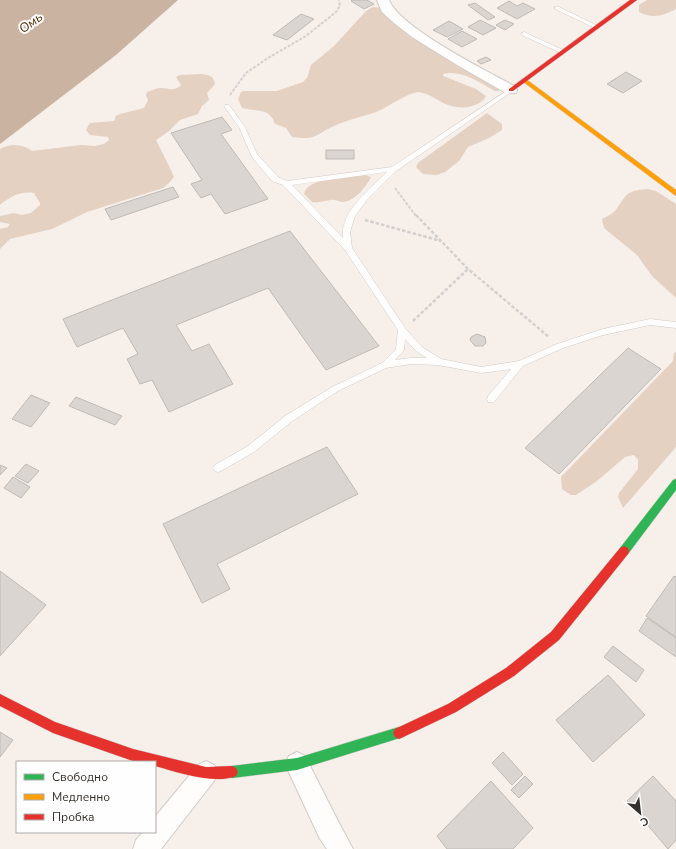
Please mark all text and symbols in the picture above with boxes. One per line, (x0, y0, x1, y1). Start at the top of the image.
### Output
water label: Омь (15, 8, 47, 38)
legend (16, 761, 156, 833)
text: Свободно (52, 769, 108, 785)
text: Медленно (52, 789, 110, 805)
north arrow (620, 793, 660, 833)
text: Пробка (52, 809, 95, 825)
text: С (637, 813, 651, 830)

